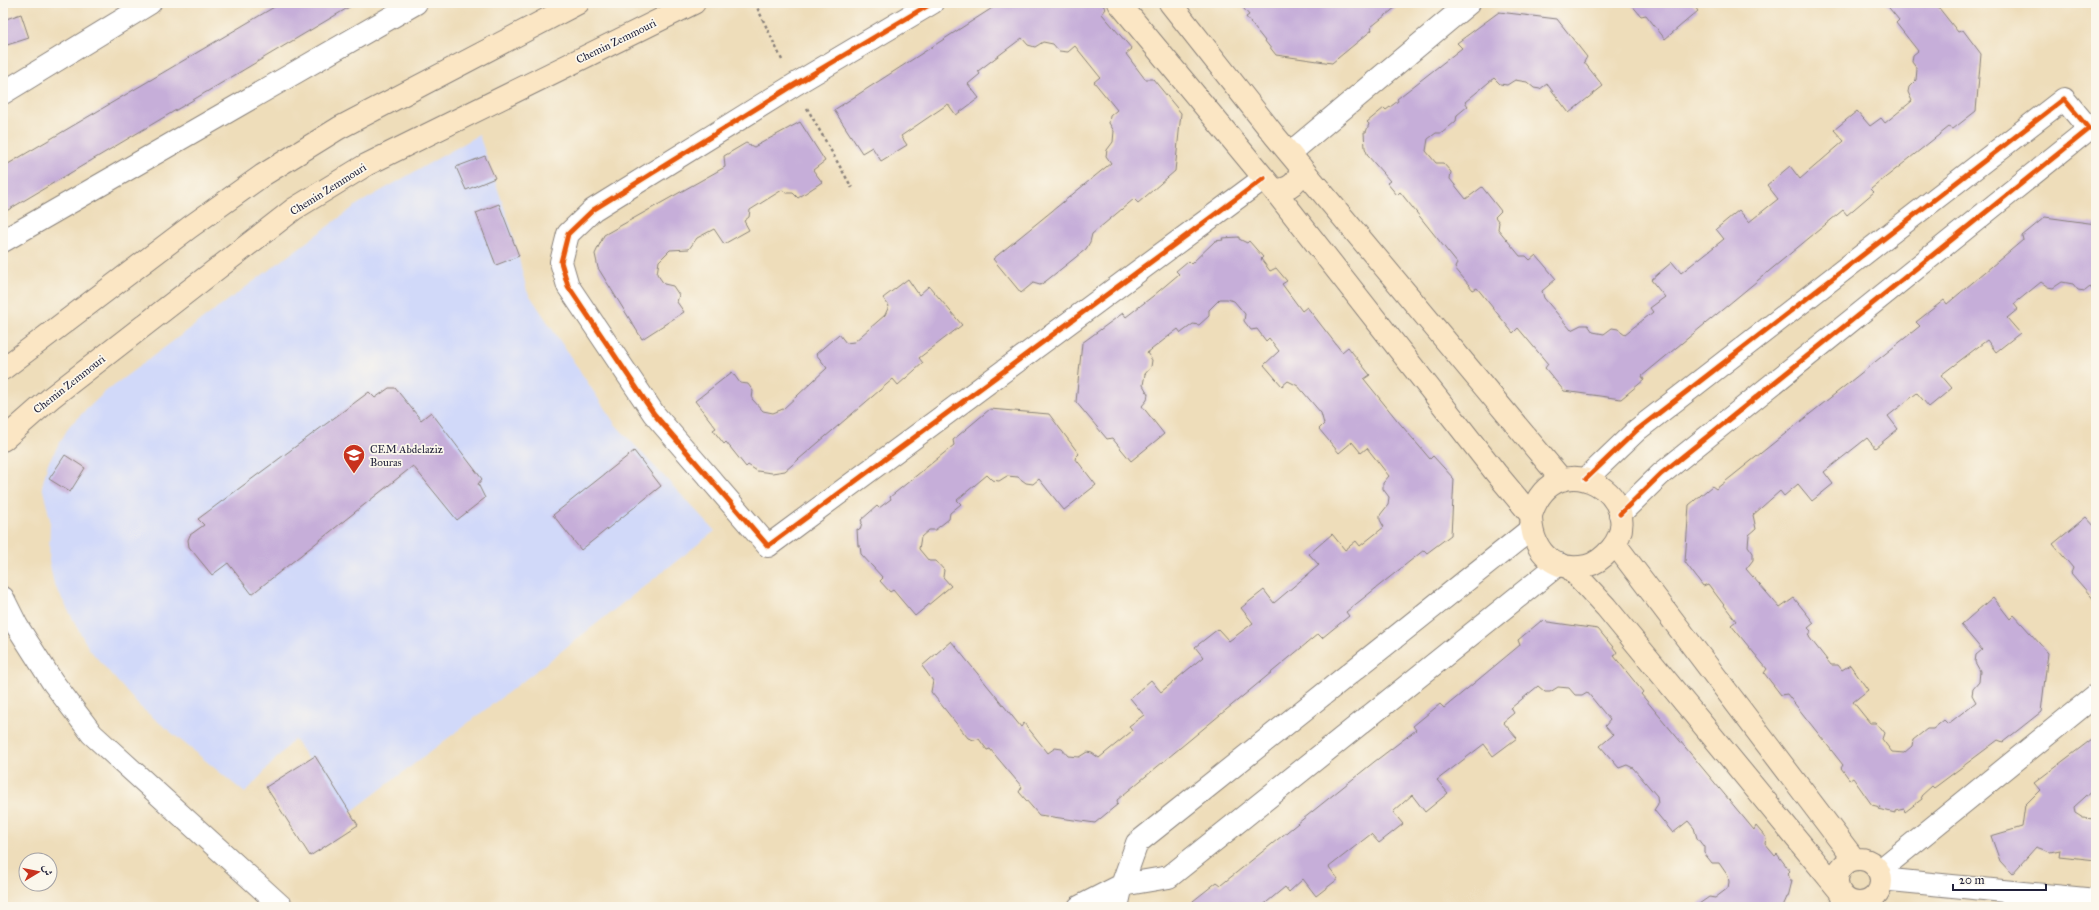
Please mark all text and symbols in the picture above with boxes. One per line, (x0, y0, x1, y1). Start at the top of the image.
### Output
street label: Chemin Zemmouri (574, 16, 658, 66)
street label: Chemin Zemmouri (288, 161, 369, 218)
street label: Chemin Zemmouri (31, 352, 108, 416)
school or university icon: CEM Abdelaziz Bouras (341, 442, 367, 475)
place label: CEM Abdelaziz Bouras (370, 443, 443, 469)
north arrow (18, 852, 58, 892)
text: ش (40, 864, 55, 877)
scale bar (1953, 866, 2046, 892)
text: 20 m (1959, 873, 1985, 887)

